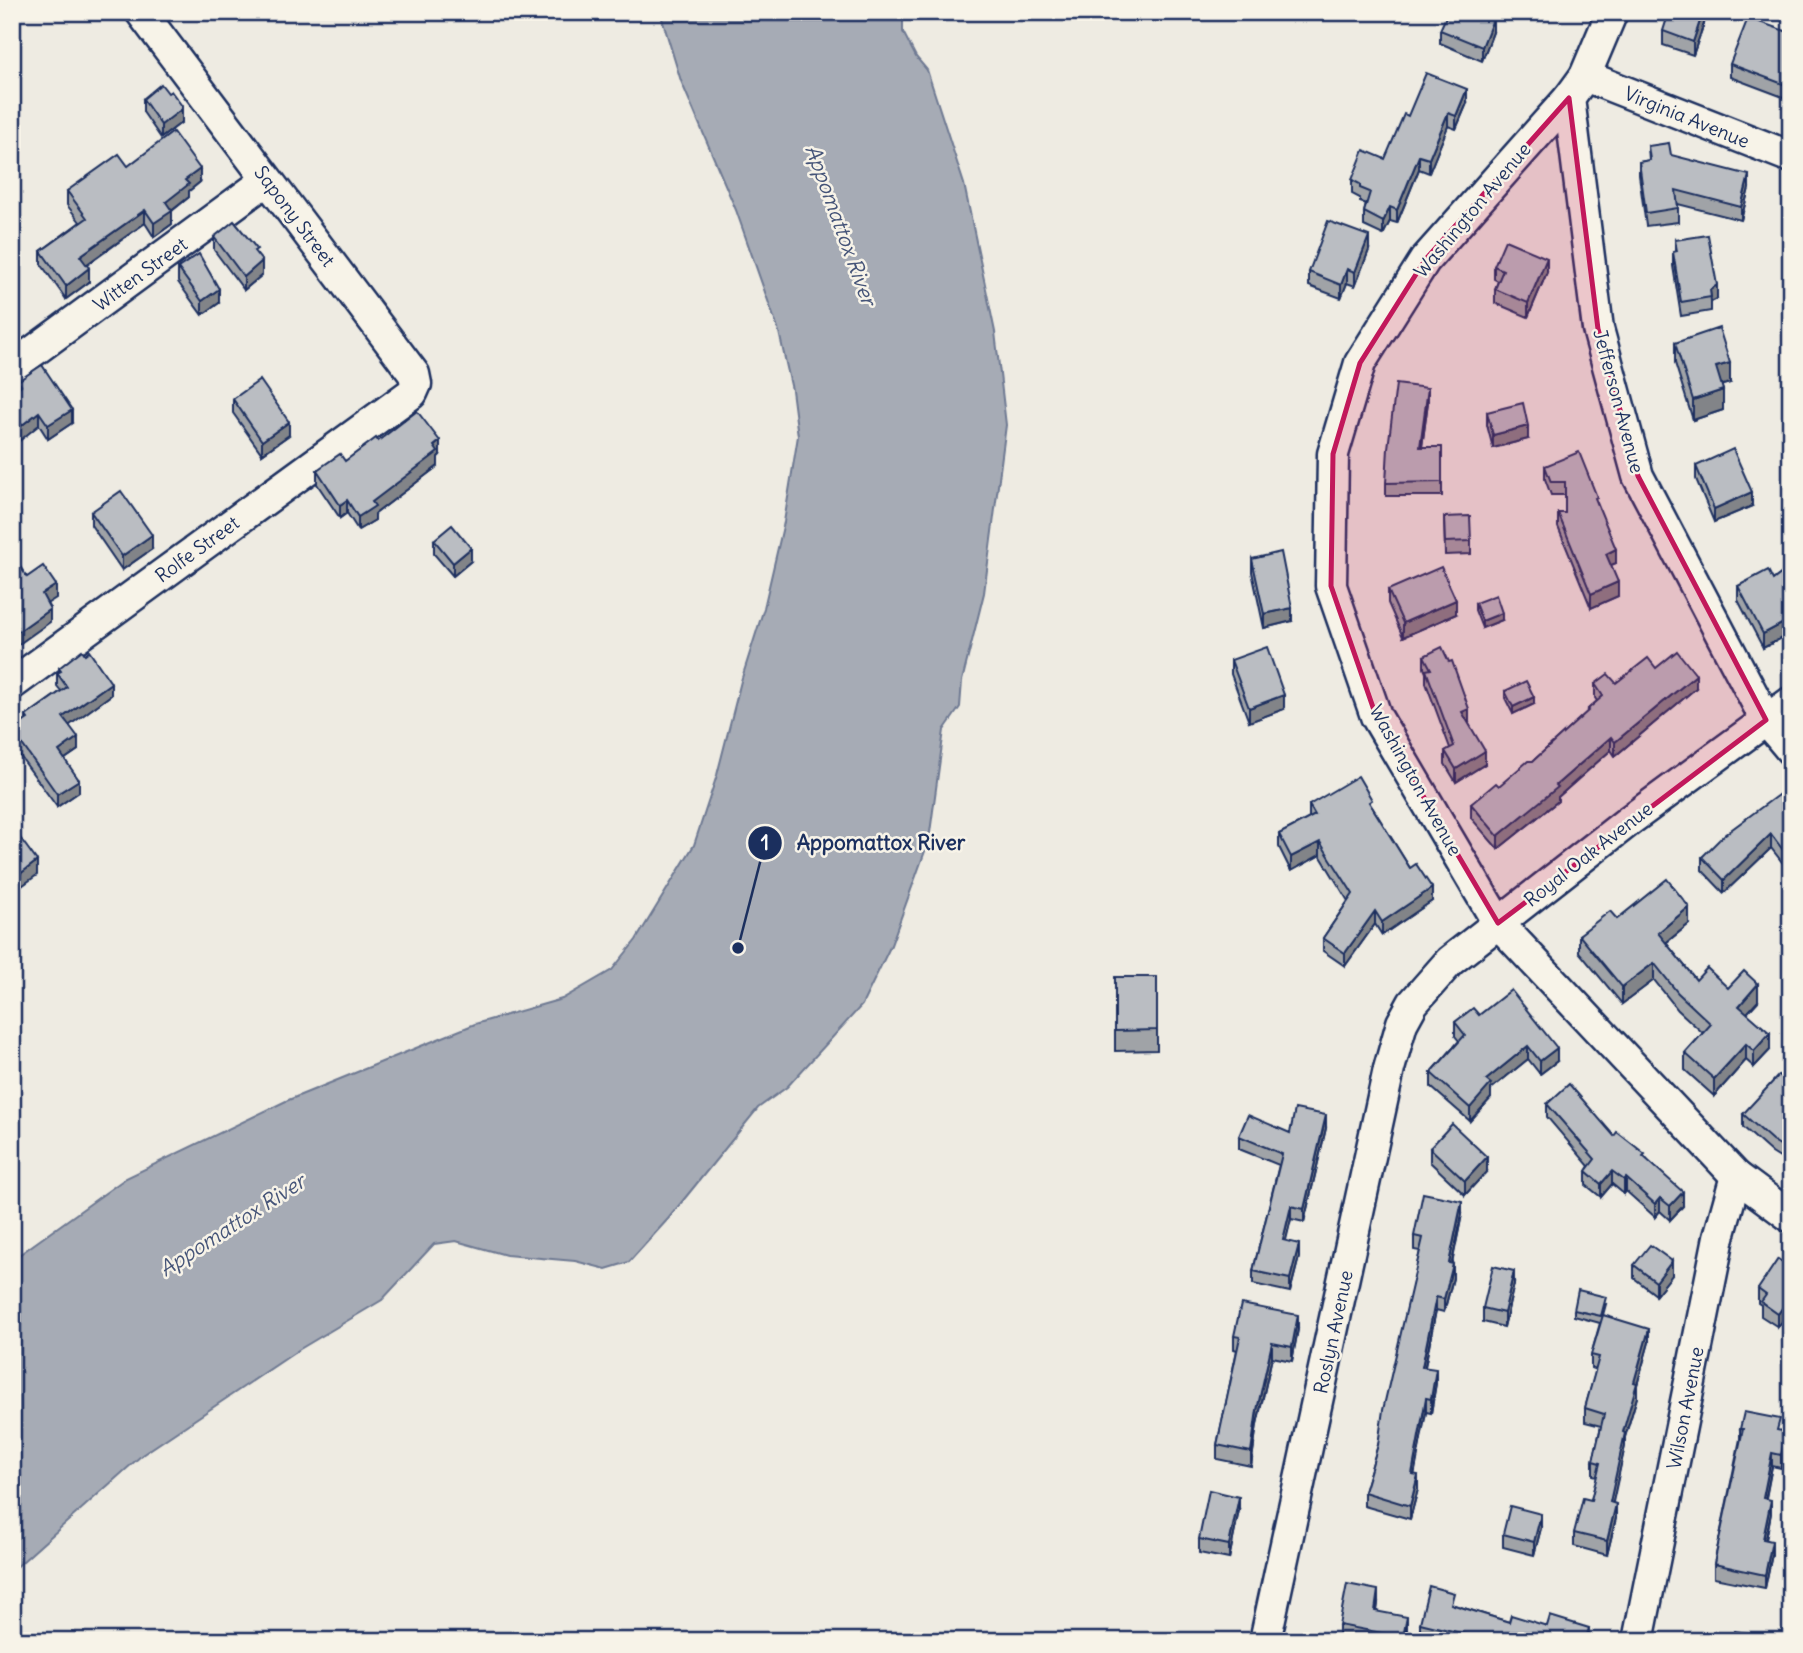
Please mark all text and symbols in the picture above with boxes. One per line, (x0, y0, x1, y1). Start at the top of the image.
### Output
street label: Virginia Avenue (1621, 81, 1753, 153)
street label: Washington Avenue (1408, 137, 1536, 283)
water label: Appomattox River (799, 141, 883, 311)
street label: Sapony Street (249, 161, 341, 271)
street label: Witten Street (88, 232, 192, 316)
street label: Jefferson Avenue (1588, 326, 1650, 476)
street label: Rolfe Street (150, 510, 244, 588)
street label: Washington Avenue (1364, 700, 1468, 860)
street label: Royal Oak Avenue (1519, 796, 1657, 912)
callout: Appomattox River (747, 822, 979, 864)
text: 1 (761, 829, 769, 856)
text: Appomattox River (797, 829, 966, 856)
water label: Appomattox River (154, 1166, 312, 1282)
street label: Roslyn Avenue (1308, 1268, 1358, 1396)
street label: Wilson Avenue (1661, 1345, 1709, 1471)

